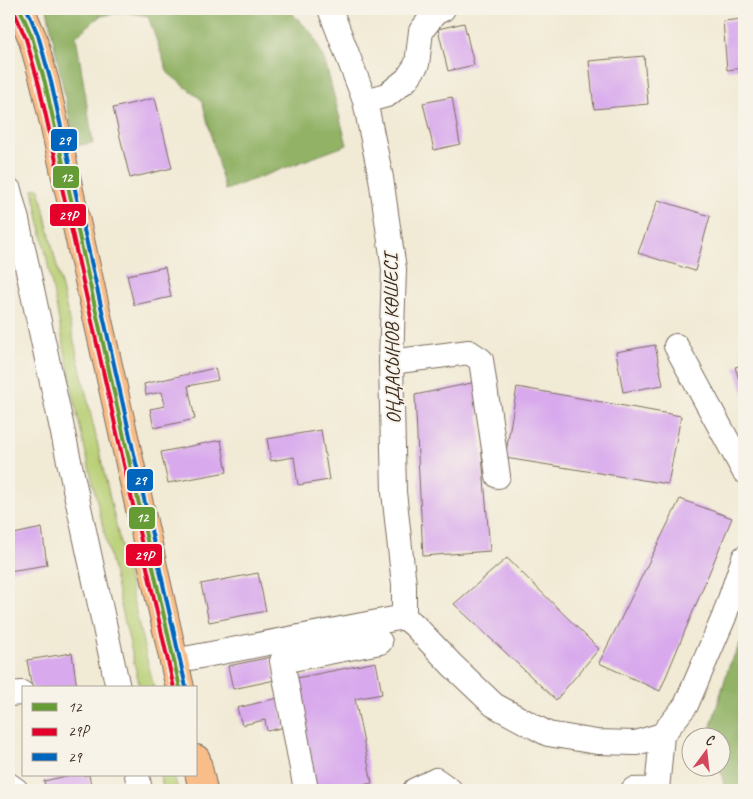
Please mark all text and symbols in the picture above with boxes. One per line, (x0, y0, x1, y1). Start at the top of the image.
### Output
line badge: 29 (50, 128, 78, 152)
text: 29 (58, 132, 72, 149)
line badge: 12 (52, 165, 80, 189)
text: 12 (60, 169, 74, 186)
line badge: 29P (49, 203, 87, 227)
text: 29P (59, 207, 80, 224)
street label: ОҢДАСЫНОВ КӨШЕСІ (378, 249, 406, 424)
line badge: 29 (126, 468, 154, 492)
text: 29 (134, 472, 148, 489)
line badge: 12 (128, 506, 156, 530)
text: 12 (136, 509, 150, 526)
line badge: 29P (125, 543, 163, 567)
text: 29P (135, 547, 156, 564)
legend (22, 686, 198, 776)
text: 12 (68, 698, 83, 717)
text: 29P (68, 722, 91, 741)
north arrow (680, 726, 730, 776)
text: С (704, 731, 717, 750)
text: 29 (68, 748, 83, 767)

